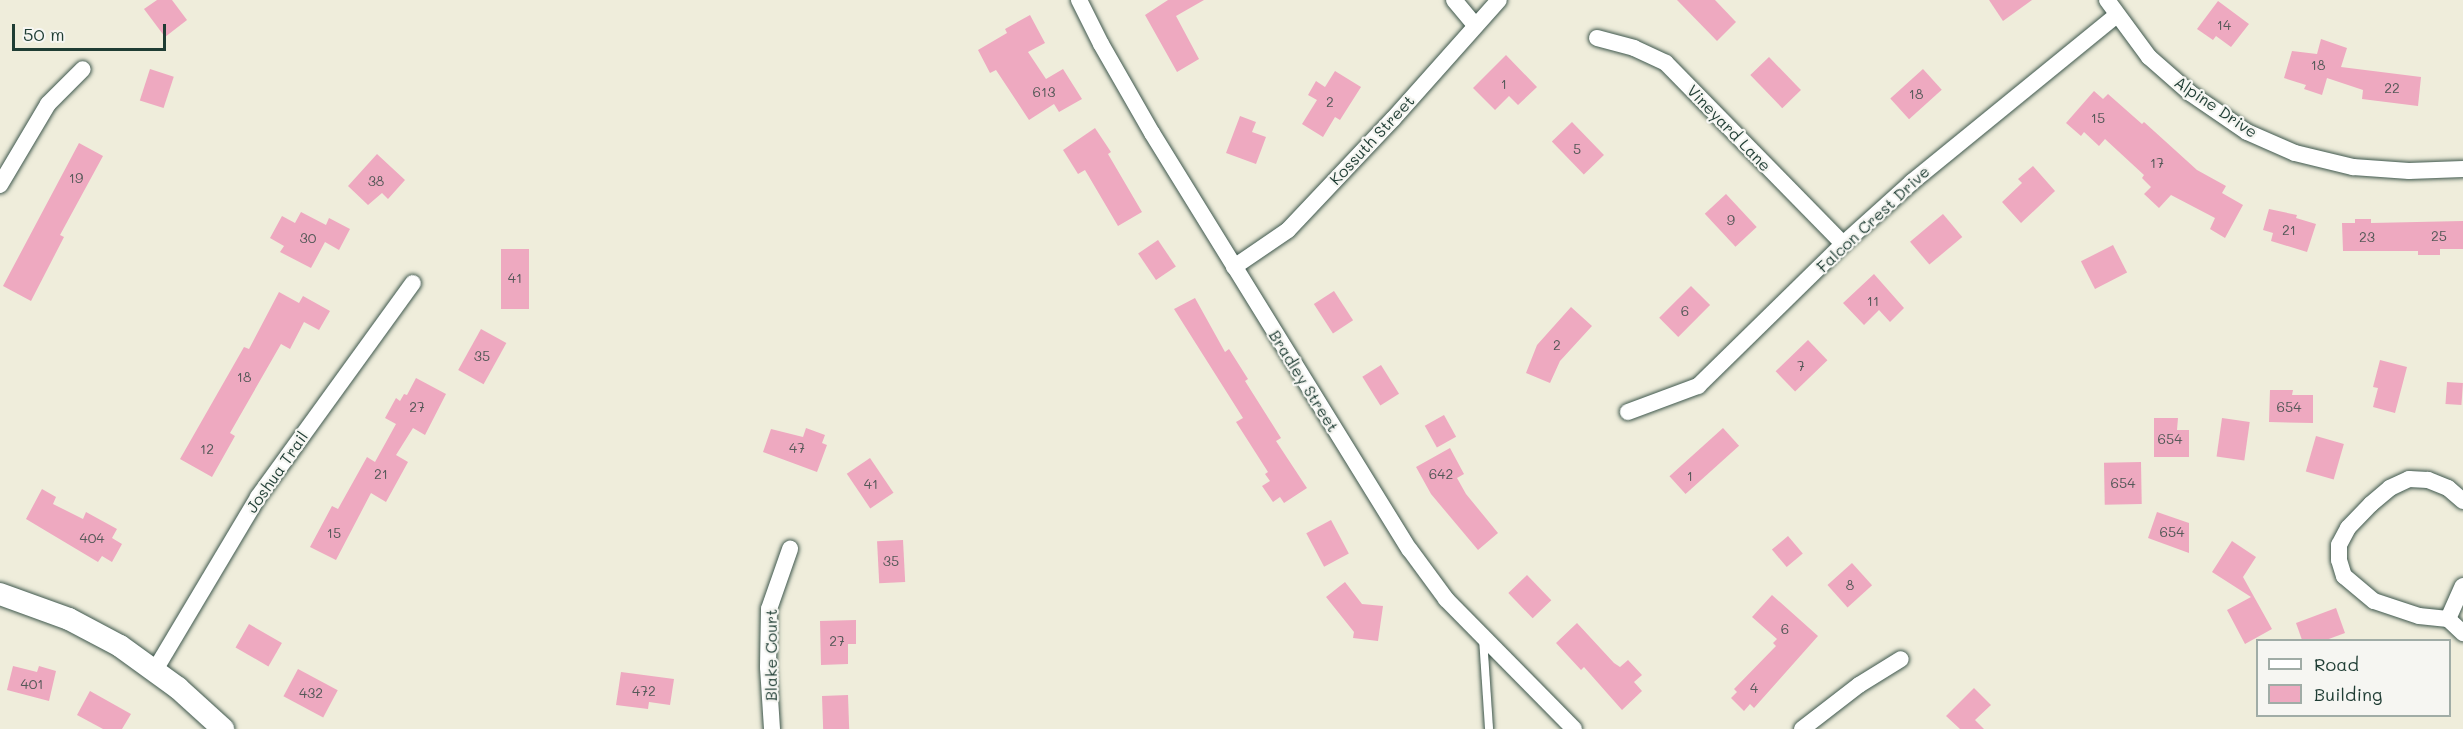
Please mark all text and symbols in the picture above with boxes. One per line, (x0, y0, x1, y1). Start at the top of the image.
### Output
scale bar (15, 12, 170, 50)
house number: 14 (2217, 17, 2231, 33)
text: 50 m (23, 22, 65, 46)
house number: 18 (2311, 57, 2325, 73)
street label: Alpine Drive (2171, 72, 2261, 142)
house number: 1 (1501, 76, 1507, 92)
house number: 22 (2384, 80, 2400, 96)
street label: Vineyard Lane (1683, 81, 1775, 175)
house number: 613 (1033, 84, 1055, 100)
house number: 18 (1909, 86, 1923, 102)
street label: Kossuth Street (1326, 91, 1418, 189)
house number: 2 (1326, 94, 1334, 110)
house number: 15 (2091, 110, 2105, 126)
house number: 5 (1573, 141, 1581, 157)
house number: 17 (2150, 155, 2164, 171)
street label: Falcon Crest Drive (1813, 162, 1933, 276)
house number: 19 (69, 170, 83, 186)
house number: 38 (368, 173, 384, 189)
house number: 9 (1727, 212, 1735, 228)
house number: 21 (2282, 222, 2296, 238)
house number: 25 (2431, 228, 2447, 244)
house number: 23 (2359, 229, 2375, 245)
house number: 30 (300, 230, 316, 246)
house number: 41 (508, 270, 522, 286)
house number: 11 (1867, 293, 1879, 309)
house number: 6 (1681, 303, 1689, 319)
street label: Bradley Street (1265, 327, 1343, 435)
house number: 2 (1553, 337, 1561, 353)
house number: 35 (474, 348, 490, 364)
house number: 7 (1797, 358, 1805, 374)
house number: 18 (237, 369, 251, 385)
house number: 27 (409, 399, 425, 415)
house number: 654 (2277, 399, 2301, 415)
street label: Joshua Trail (242, 428, 312, 516)
house number: 654 (2158, 431, 2182, 447)
house number: 47 (789, 440, 805, 456)
house number: 12 (200, 441, 214, 457)
house number: 21 (374, 466, 388, 482)
house number: 642 (1429, 466, 1453, 482)
house number: 1 (1687, 468, 1693, 484)
house number: 654 (2111, 475, 2135, 491)
house number: 41 (864, 476, 878, 492)
house number: 654 (2160, 524, 2184, 540)
house number: 15 (327, 525, 341, 541)
house number: 404 (79, 530, 105, 546)
house number: 35 (883, 553, 899, 569)
house number: 8 (1846, 577, 1854, 593)
street label: Blake Court (761, 609, 781, 701)
house number: 6 (1781, 621, 1789, 637)
house number: 27 (829, 633, 845, 649)
legend (2256, 639, 2451, 717)
text: Road (2314, 652, 2359, 676)
house number: 401 (20, 676, 44, 692)
house number: 4 (1750, 680, 1758, 696)
text: Building (2314, 682, 2382, 706)
house number: 472 (632, 683, 656, 699)
house number: 432 (299, 685, 323, 701)

